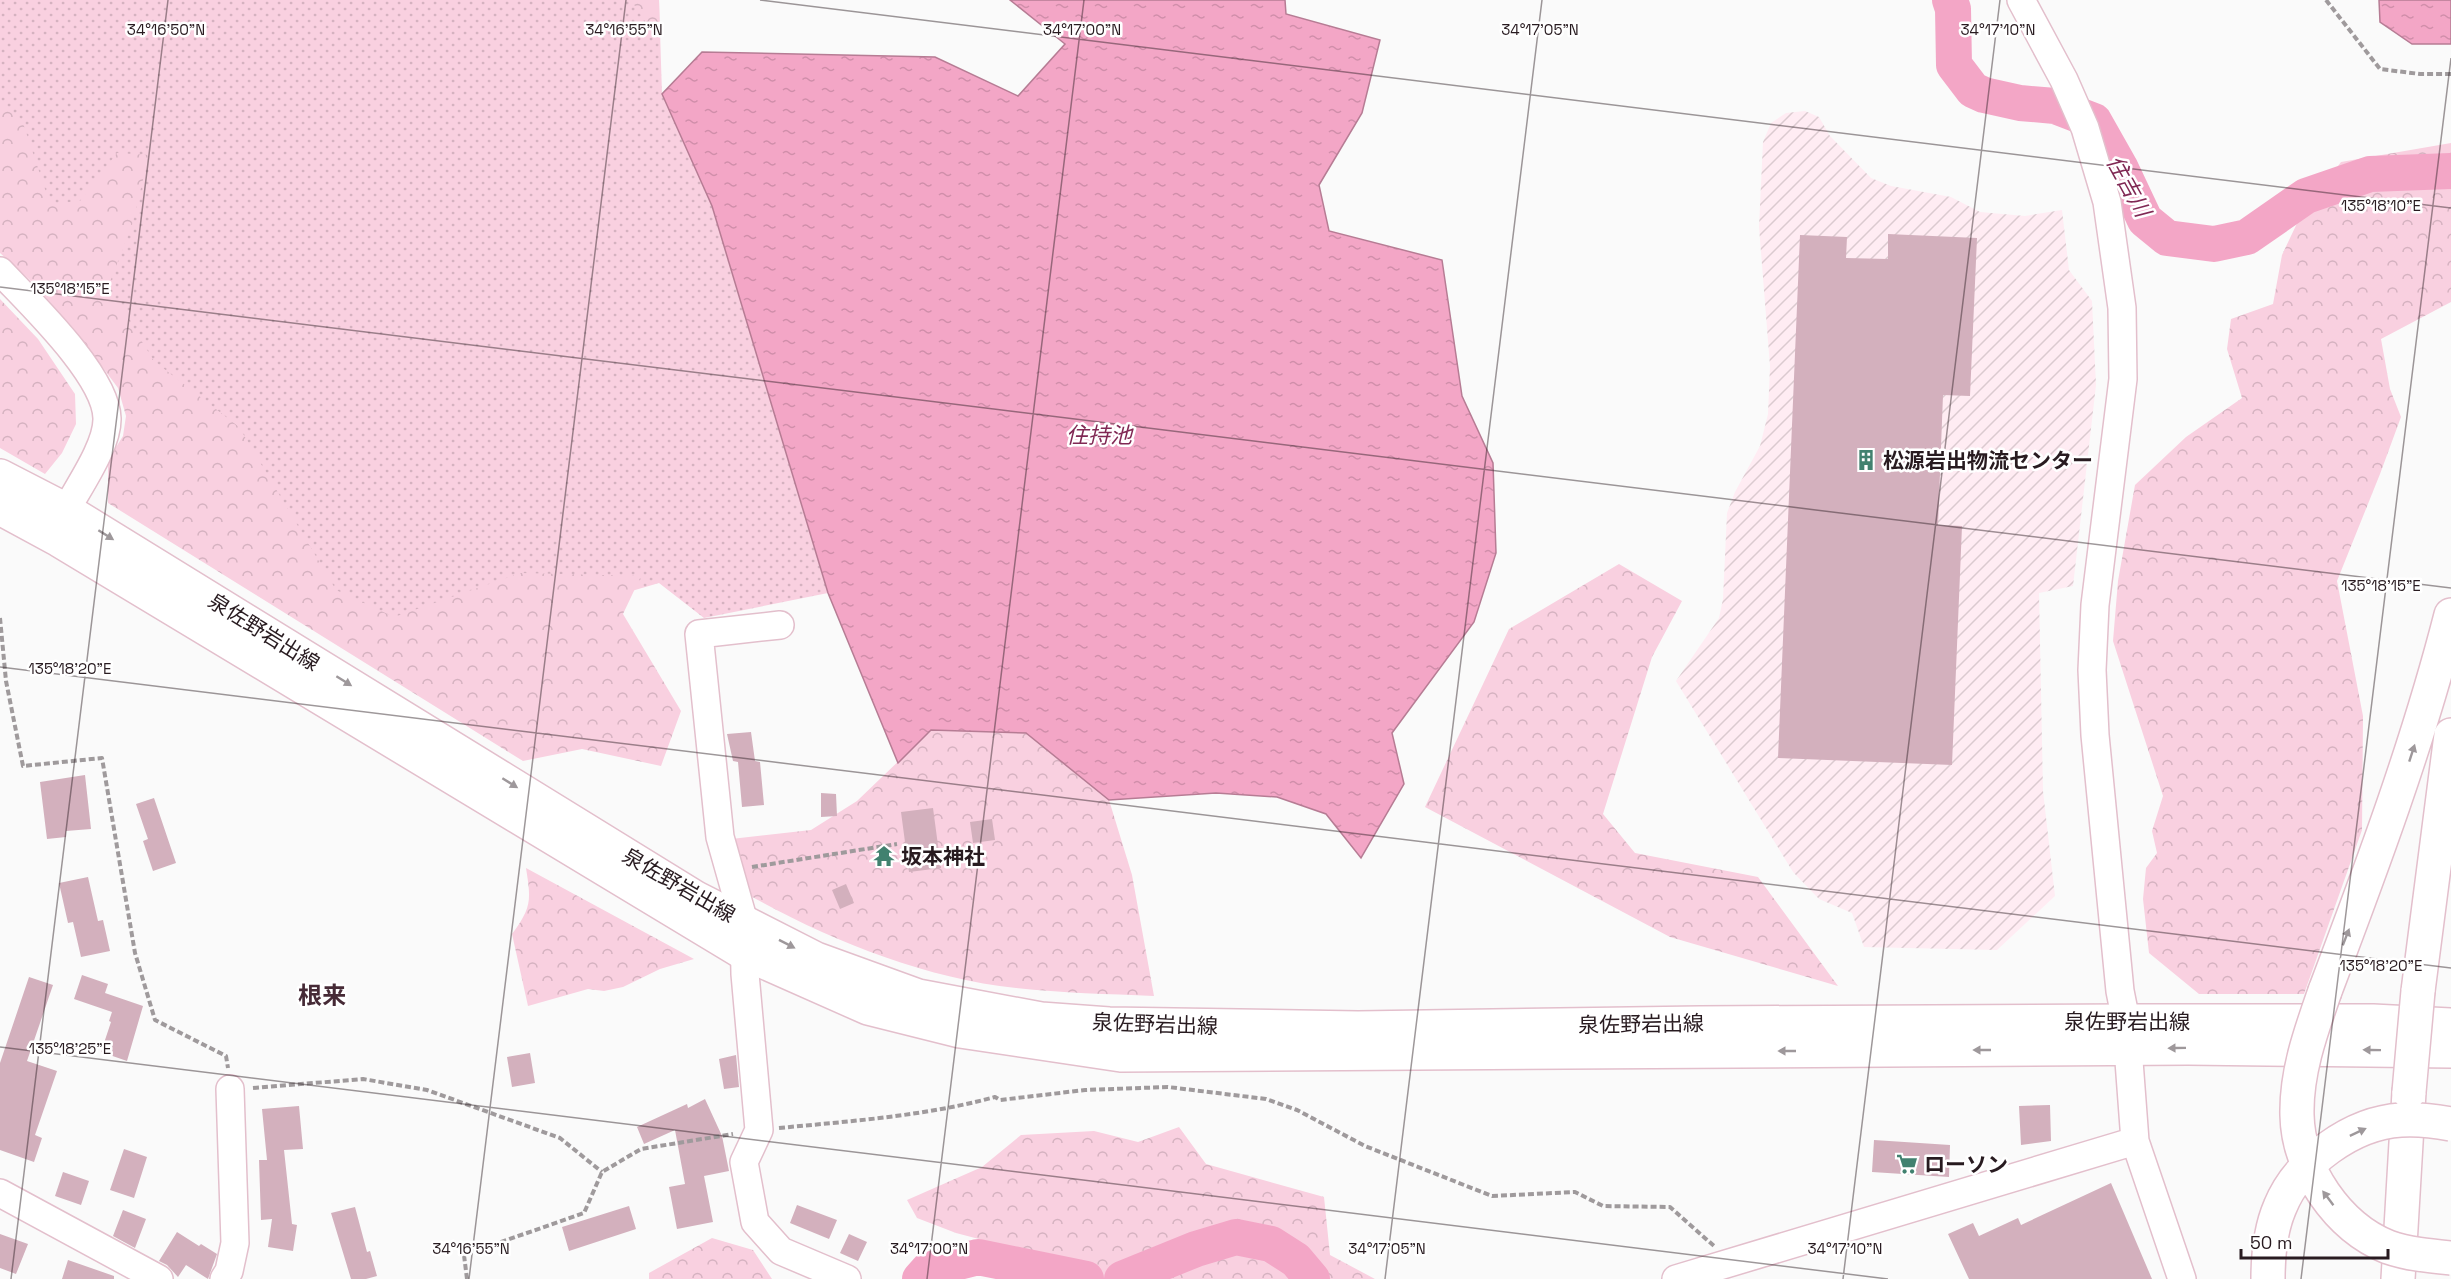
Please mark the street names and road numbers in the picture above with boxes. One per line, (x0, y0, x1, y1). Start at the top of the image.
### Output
street label: 泉佐野岩出線 (203, 587, 325, 677)
street label: 泉佐野岩出線 (618, 842, 740, 928)
street label: 泉佐野岩出線 (1092, 1008, 1218, 1040)
street label: 泉佐野岩出線 (2064, 1008, 2190, 1035)
street label: 泉佐野岩出線 (1578, 1009, 1704, 1039)

